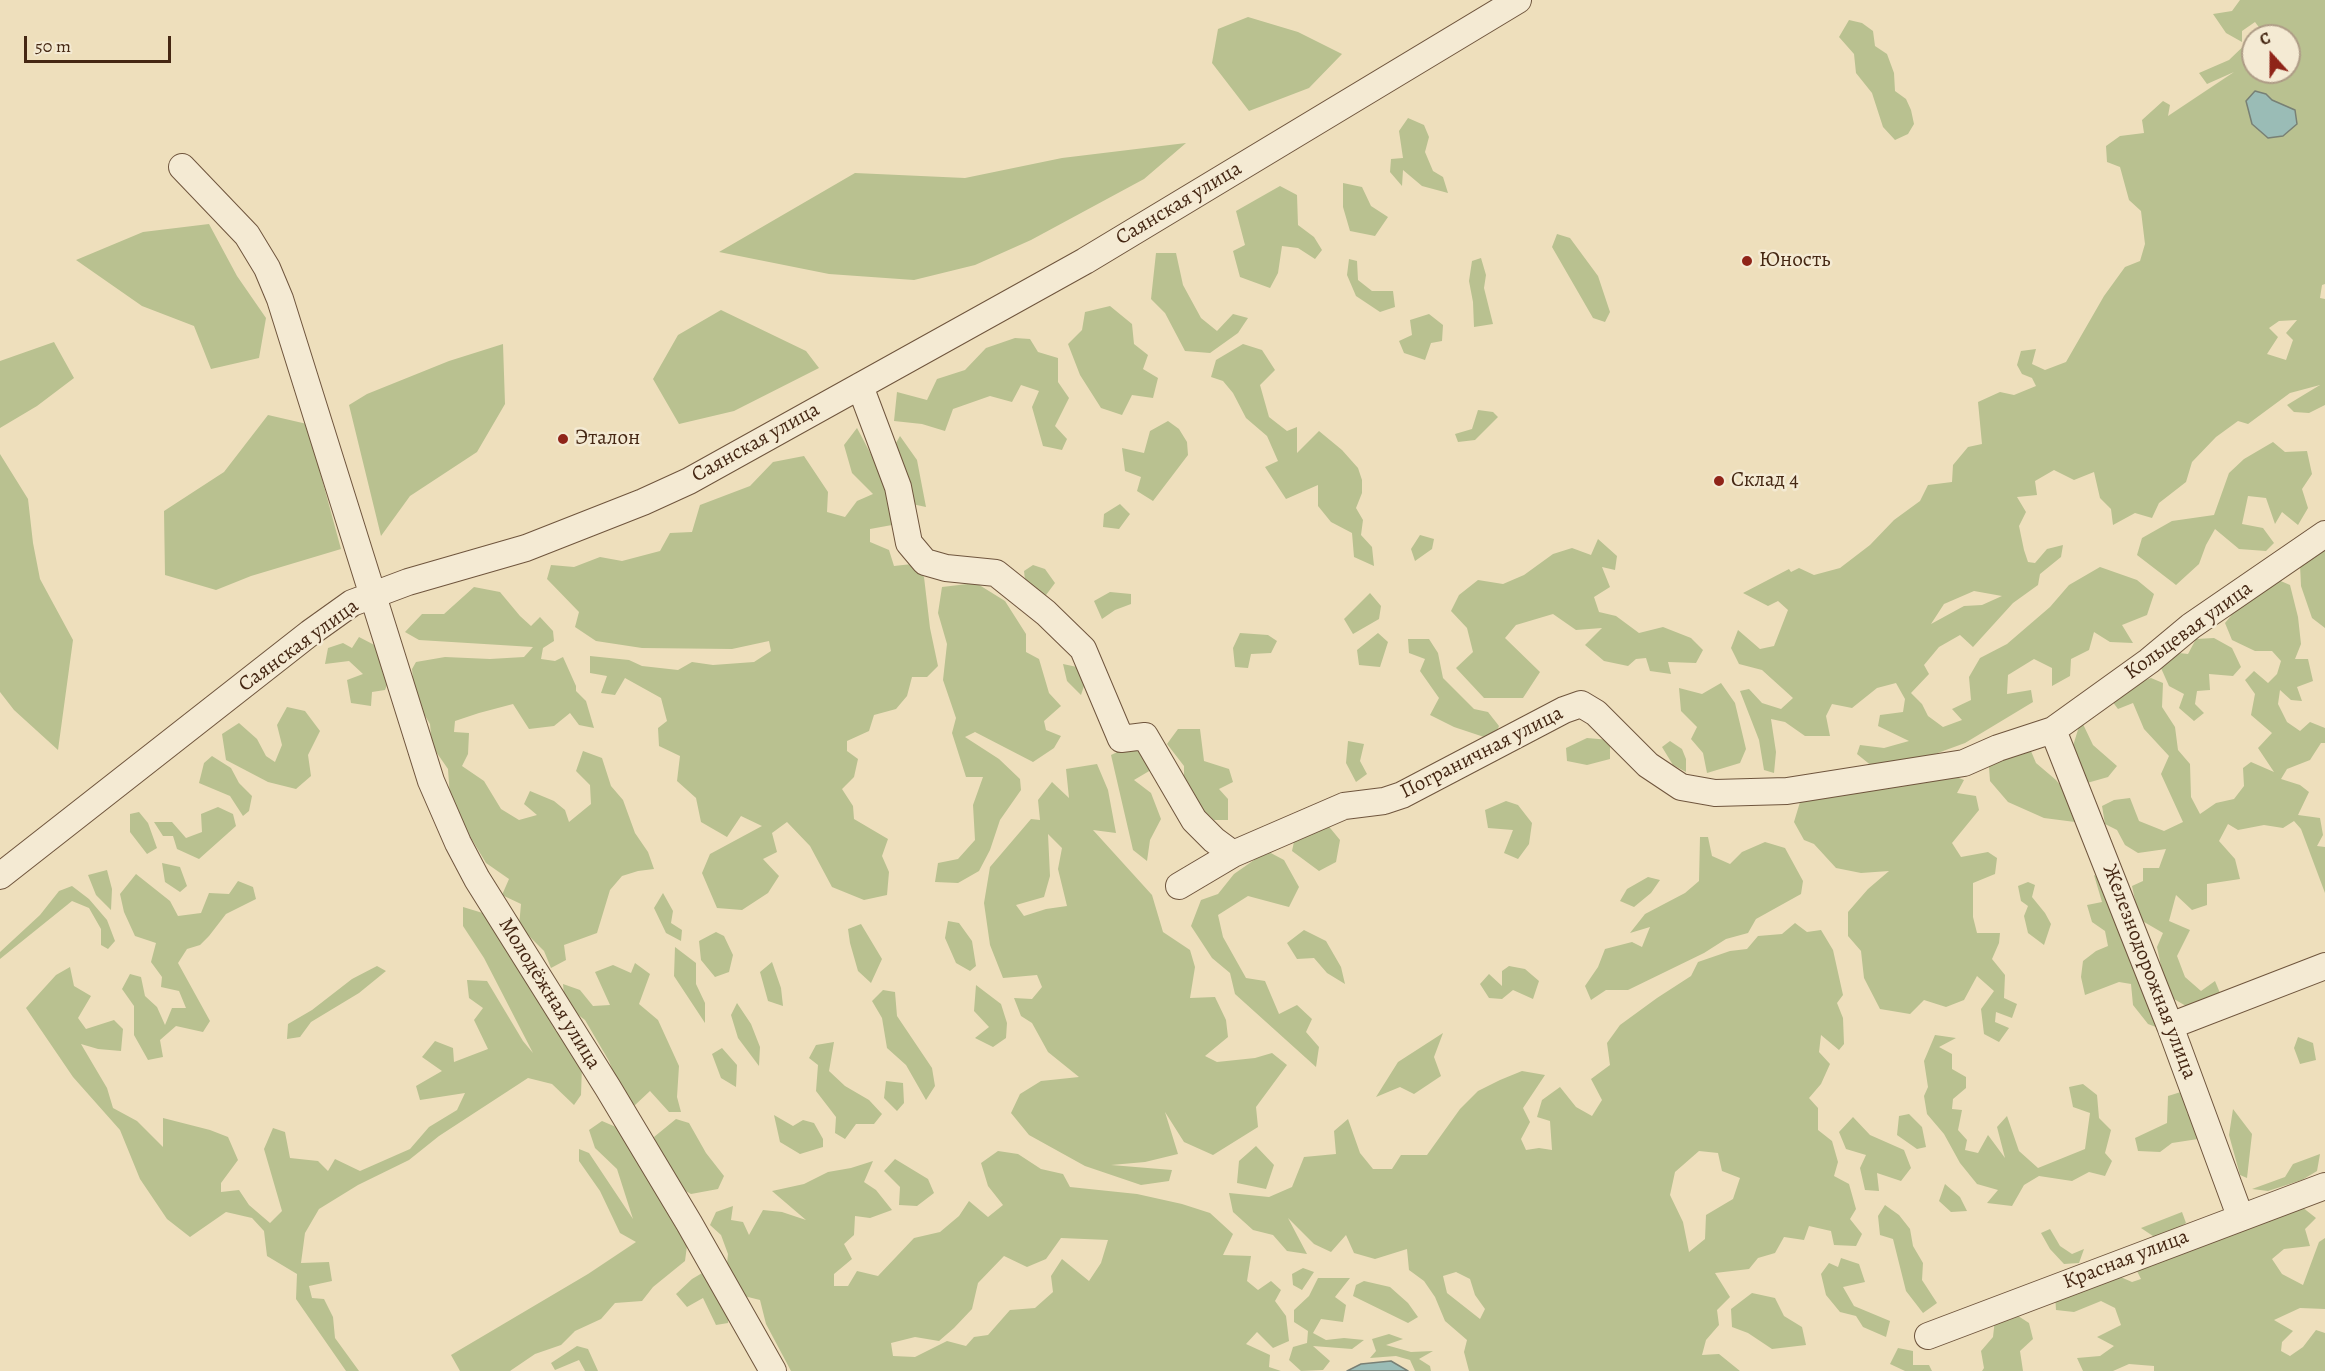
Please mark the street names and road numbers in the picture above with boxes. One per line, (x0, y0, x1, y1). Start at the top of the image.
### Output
street label: Саянская улица (1111, 157, 1247, 251)
street label: Саянская улица (688, 397, 824, 489)
street label: Кольцевая улица (2120, 576, 2258, 686)
street label: Саянская улица (234, 594, 364, 698)
street label: Пограничная улица (1397, 701, 1567, 805)
street label: Железнодорожная улица (2096, 861, 2202, 1083)
street label: Молодёжная улица (492, 913, 606, 1075)
street label: Красная улица (2060, 1224, 2192, 1296)

